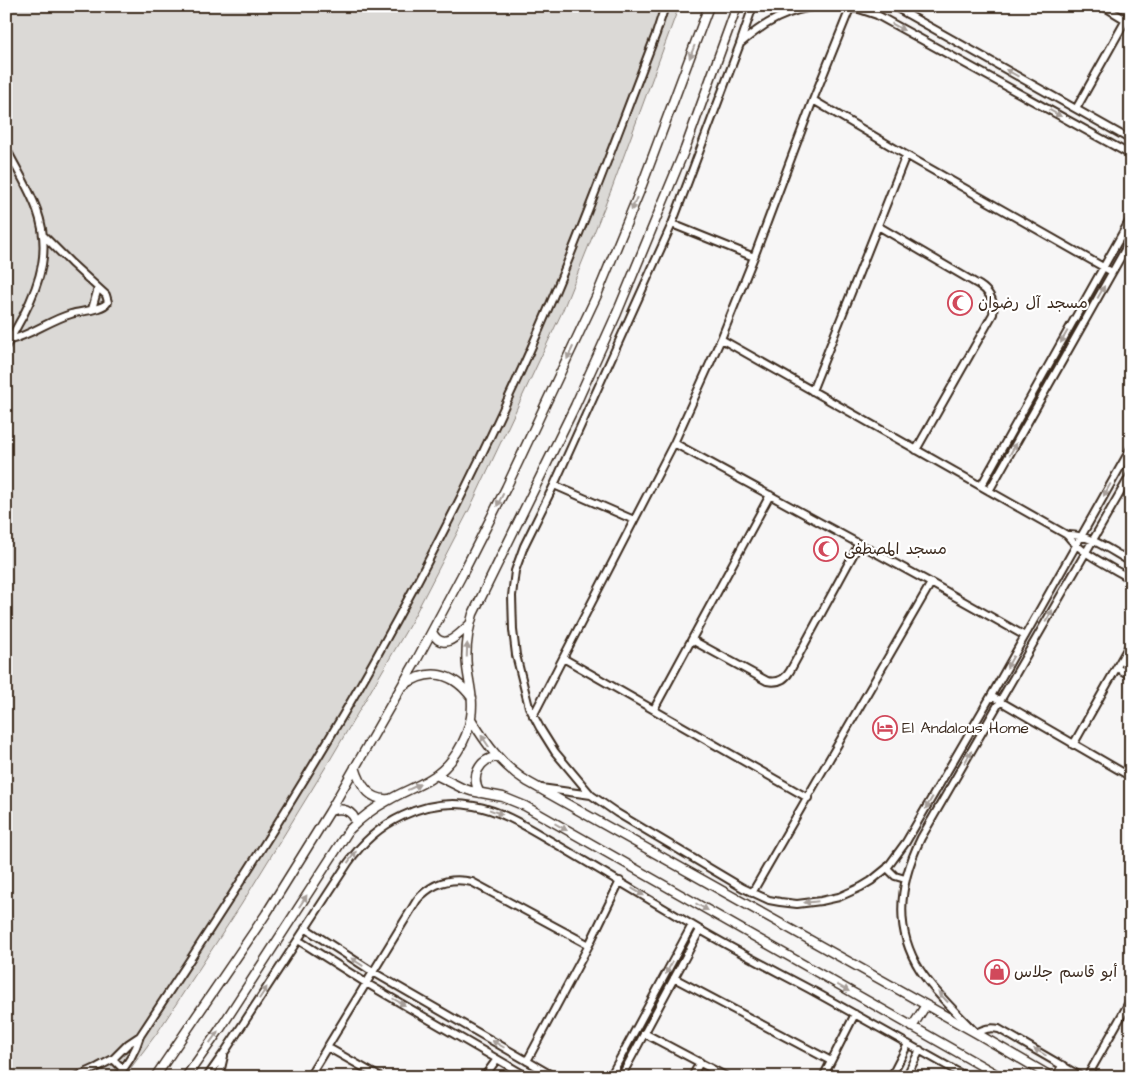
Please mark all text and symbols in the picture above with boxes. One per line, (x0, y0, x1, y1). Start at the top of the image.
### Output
one-way arrow (890, 23, 905, 31)
one-way arrow (688, 45, 696, 60)
one-way arrow (1006, 69, 1019, 78)
one-way arrow (1049, 109, 1062, 118)
one-way arrow (630, 197, 638, 212)
one-way arrow (1097, 285, 1106, 298)
mosque icon: مسجد آل رضوان (947, 290, 973, 316)
place label: مسجد آل رضوان (978, 292, 1088, 314)
one-way arrow (1060, 330, 1069, 344)
one-way arrow (566, 346, 574, 360)
one-way arrow (1009, 442, 1018, 455)
one-way arrow (1103, 483, 1111, 498)
one-way arrow (496, 493, 504, 507)
mosque icon: مسجد المصطفى (813, 536, 839, 562)
place label: مسجد المصطفى (844, 538, 947, 560)
one-way arrow (1044, 610, 1053, 623)
one-way arrow (463, 642, 471, 658)
one-way arrow (1006, 655, 1014, 670)
hotel icon: El Andalous Home (872, 715, 898, 741)
place label: El Andalous Home (902, 717, 1029, 739)
one-way arrow (480, 734, 490, 747)
one-way arrow (963, 750, 972, 764)
one-way arrow (407, 783, 421, 791)
one-way arrow (925, 796, 933, 811)
one-way arrow (489, 808, 504, 816)
one-way arrow (554, 822, 568, 831)
one-way arrow (347, 850, 357, 864)
one-way arrow (631, 887, 644, 896)
one-way arrow (298, 894, 308, 908)
one-way arrow (803, 898, 819, 906)
one-way arrow (695, 903, 709, 912)
one-way arrow (351, 957, 364, 967)
shop icon: أبو قاسم جلاس (984, 959, 1010, 985)
one-way arrow (664, 961, 673, 974)
place label: أبو قاسم جلاس (1014, 961, 1117, 984)
one-way arrow (837, 983, 850, 992)
one-way arrow (259, 986, 268, 999)
one-way arrow (937, 992, 949, 1004)
one-way arrow (392, 998, 406, 1006)
one-way arrow (209, 1030, 219, 1044)
one-way arrow (490, 1040, 505, 1048)
one-way arrow (1033, 1048, 1046, 1057)

